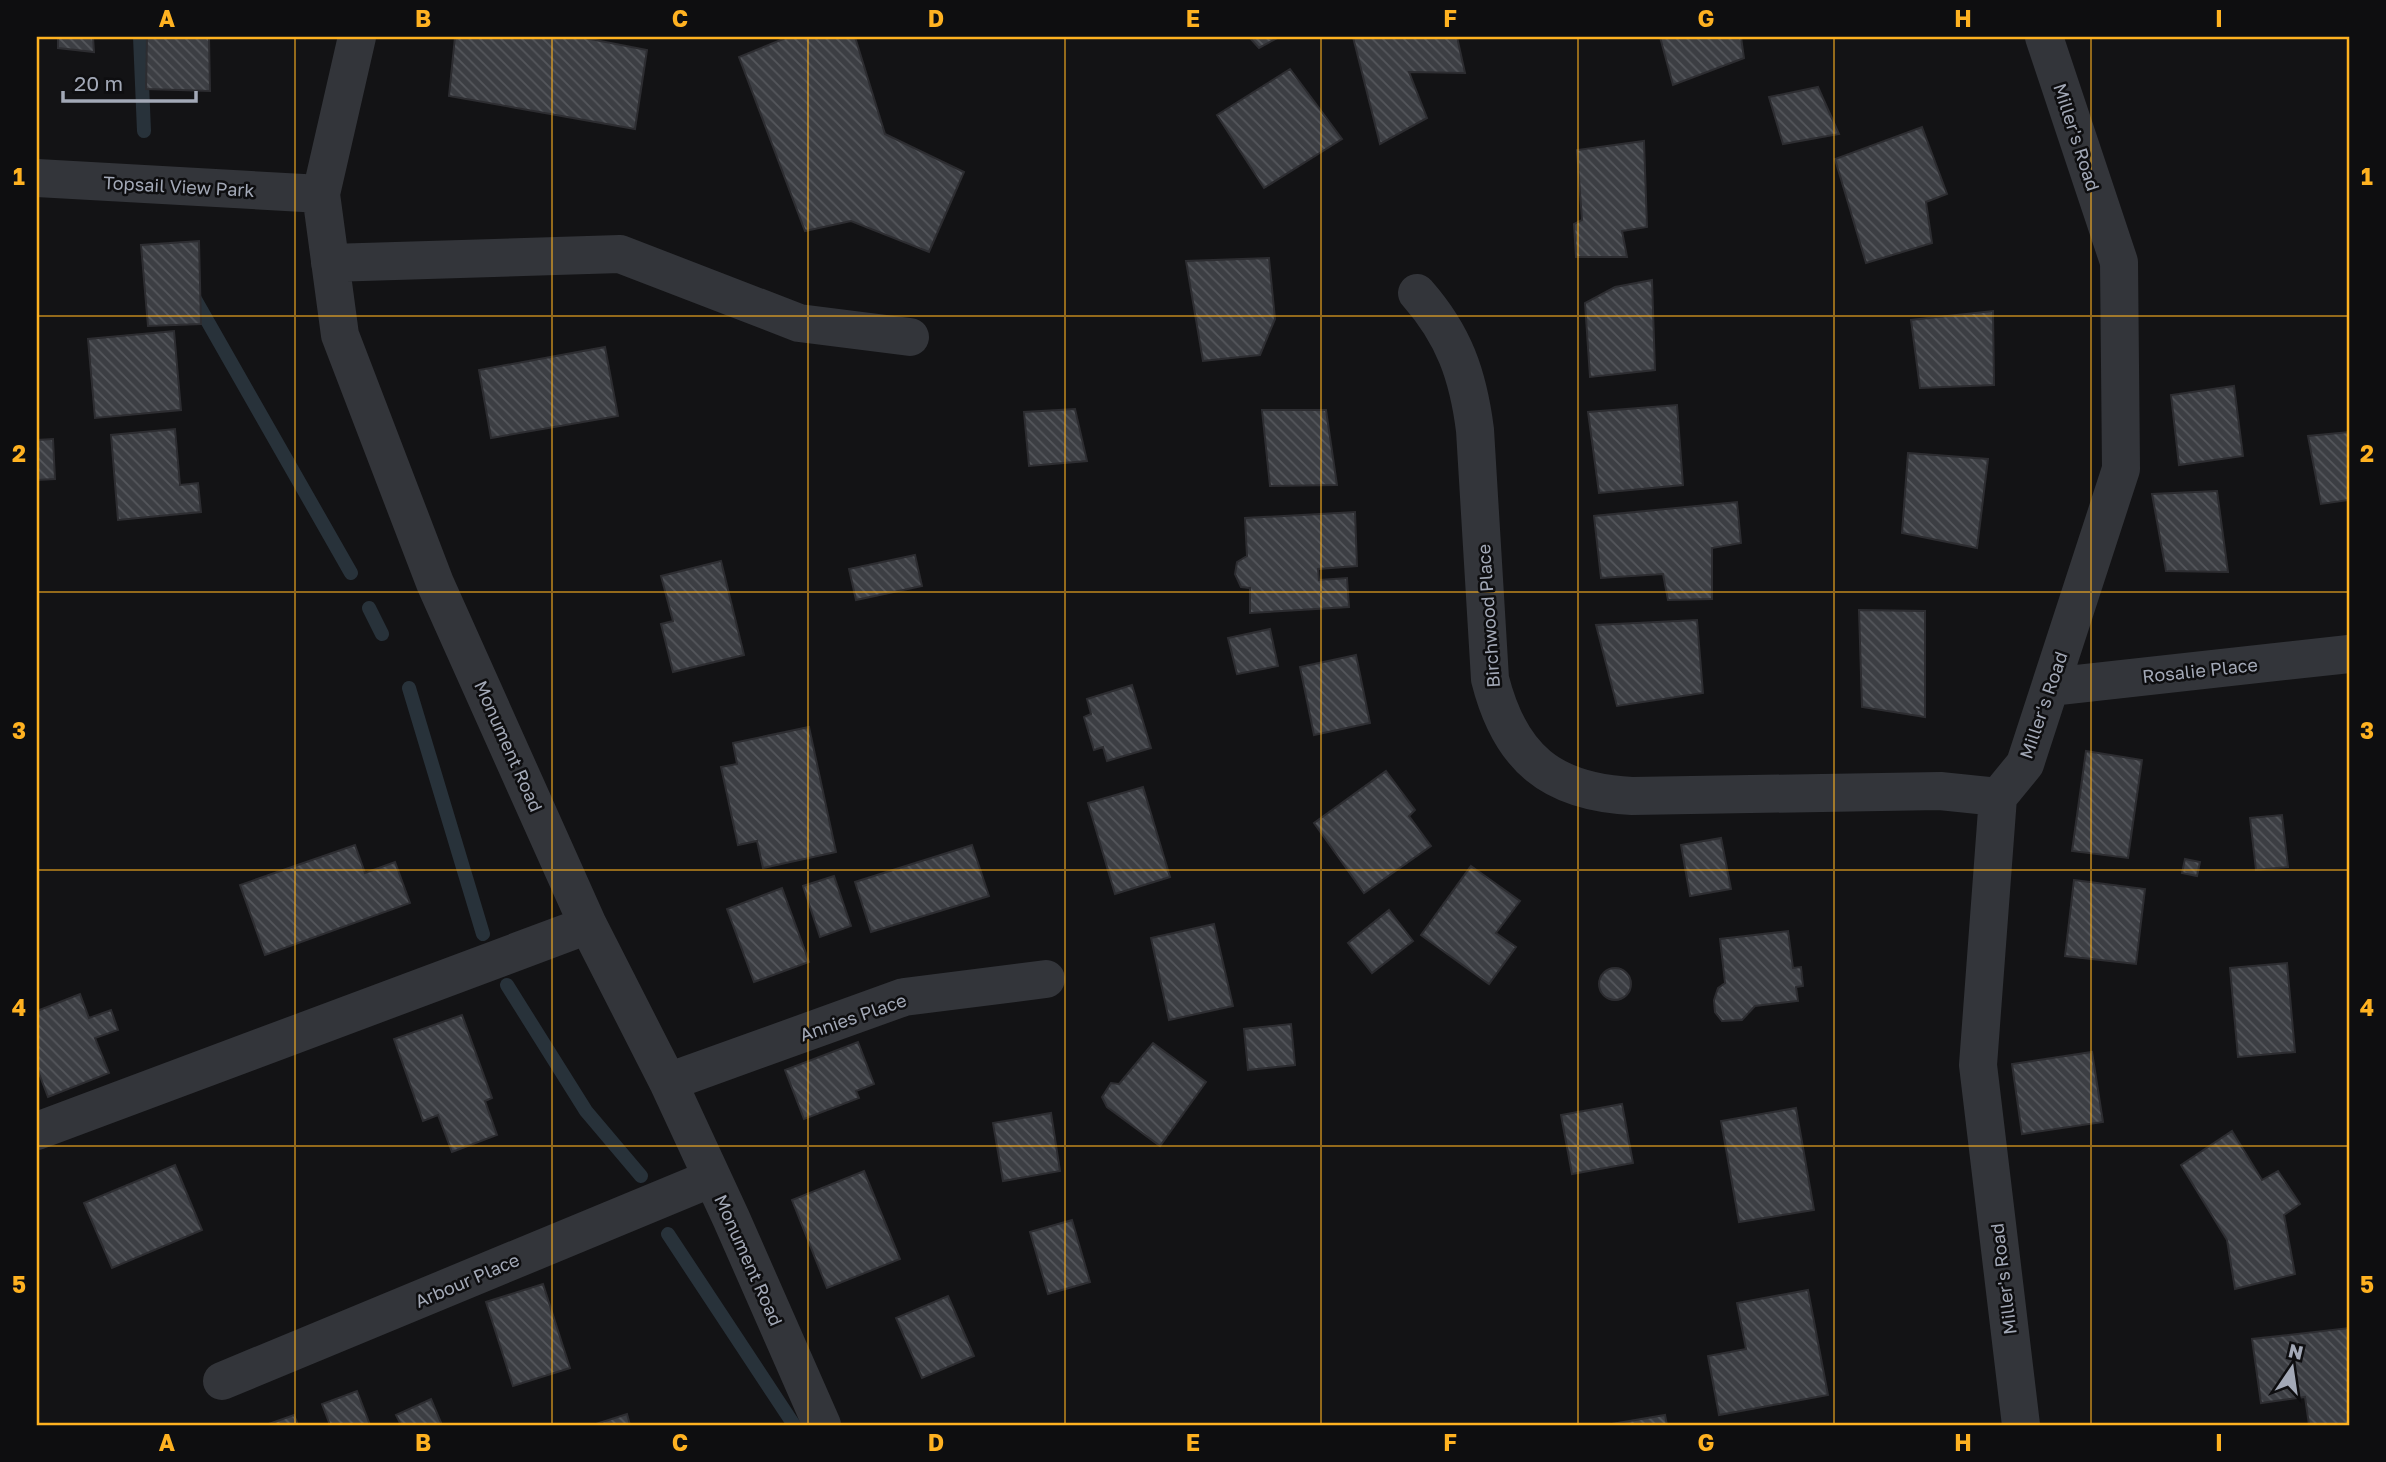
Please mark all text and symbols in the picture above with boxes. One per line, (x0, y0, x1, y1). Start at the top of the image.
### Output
text: A (159, 4, 176, 32)
text: B (415, 4, 431, 32)
text: C (672, 4, 688, 32)
text: D (928, 4, 944, 32)
text: E (1186, 4, 1200, 32)
text: F (1443, 4, 1457, 32)
text: G (1698, 4, 1714, 32)
text: H (1954, 4, 1972, 32)
text: I (2215, 4, 2223, 32)
scale bar (63, 60, 196, 104)
text: 20 m (74, 70, 123, 96)
street label: Miller's Road (2049, 80, 2105, 194)
text: 1 (13, 162, 25, 190)
text: 1 (2361, 162, 2373, 190)
street label: Topsail View Park (103, 171, 255, 201)
text: 2 (12, 439, 26, 467)
text: 2 (2360, 439, 2374, 467)
street label: Birchwood Place (1472, 543, 1504, 689)
street label: Miller's Road (2014, 648, 2072, 762)
street label: Rosalie Place (2141, 653, 2259, 687)
street label: Monument Road (470, 677, 548, 815)
text: 3 (12, 716, 26, 744)
text: 3 (2360, 716, 2374, 744)
street label: Annies Place (797, 988, 909, 1046)
text: 4 (12, 993, 26, 1021)
text: 4 (2360, 993, 2374, 1021)
street label: Monument Road (710, 1191, 788, 1329)
street label: Miller's Road (1985, 1222, 2021, 1336)
street label: Arbour Place (411, 1248, 523, 1312)
text: 5 (12, 1270, 26, 1298)
text: 5 (2360, 1270, 2374, 1298)
north arrow (2256, 1332, 2326, 1402)
text: N (2286, 1338, 2306, 1364)
text: A (159, 1428, 176, 1456)
text: B (415, 1428, 431, 1456)
text: C (672, 1428, 688, 1456)
text: D (928, 1428, 944, 1456)
text: E (1186, 1428, 1200, 1456)
text: F (1443, 1428, 1457, 1456)
text: G (1698, 1428, 1714, 1456)
text: H (1954, 1428, 1972, 1456)
text: I (2215, 1428, 2223, 1456)

